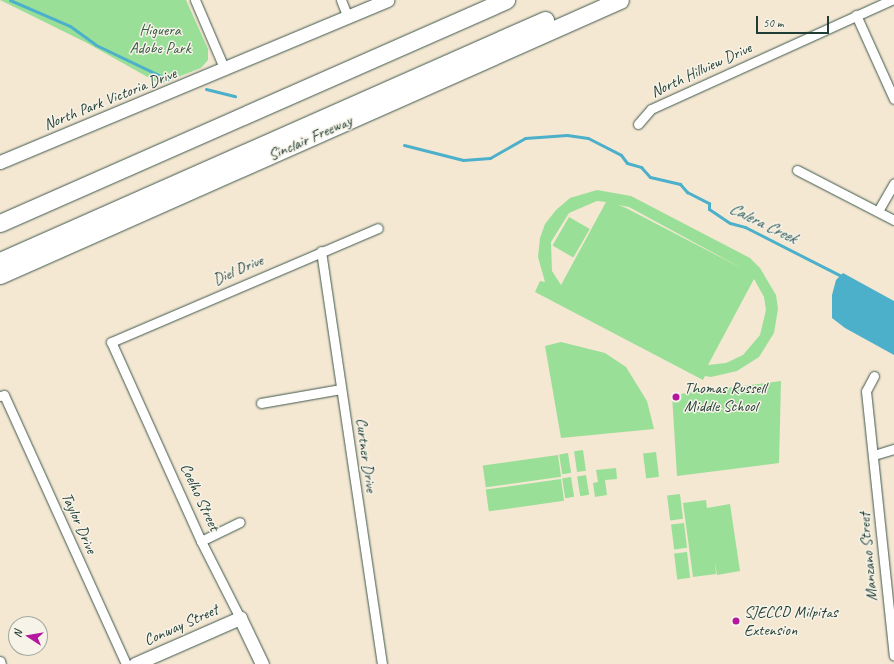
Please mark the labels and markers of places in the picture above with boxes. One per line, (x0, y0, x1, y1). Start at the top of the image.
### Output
place label: Thomas Russell Middle School (684, 378, 766, 416)
marker: Thomas Russell Middle School (671, 392, 681, 402)
place label: SJECCD Milpitas Extension (744, 602, 838, 640)
marker: SJECCD Milpitas Extension (731, 616, 741, 626)

